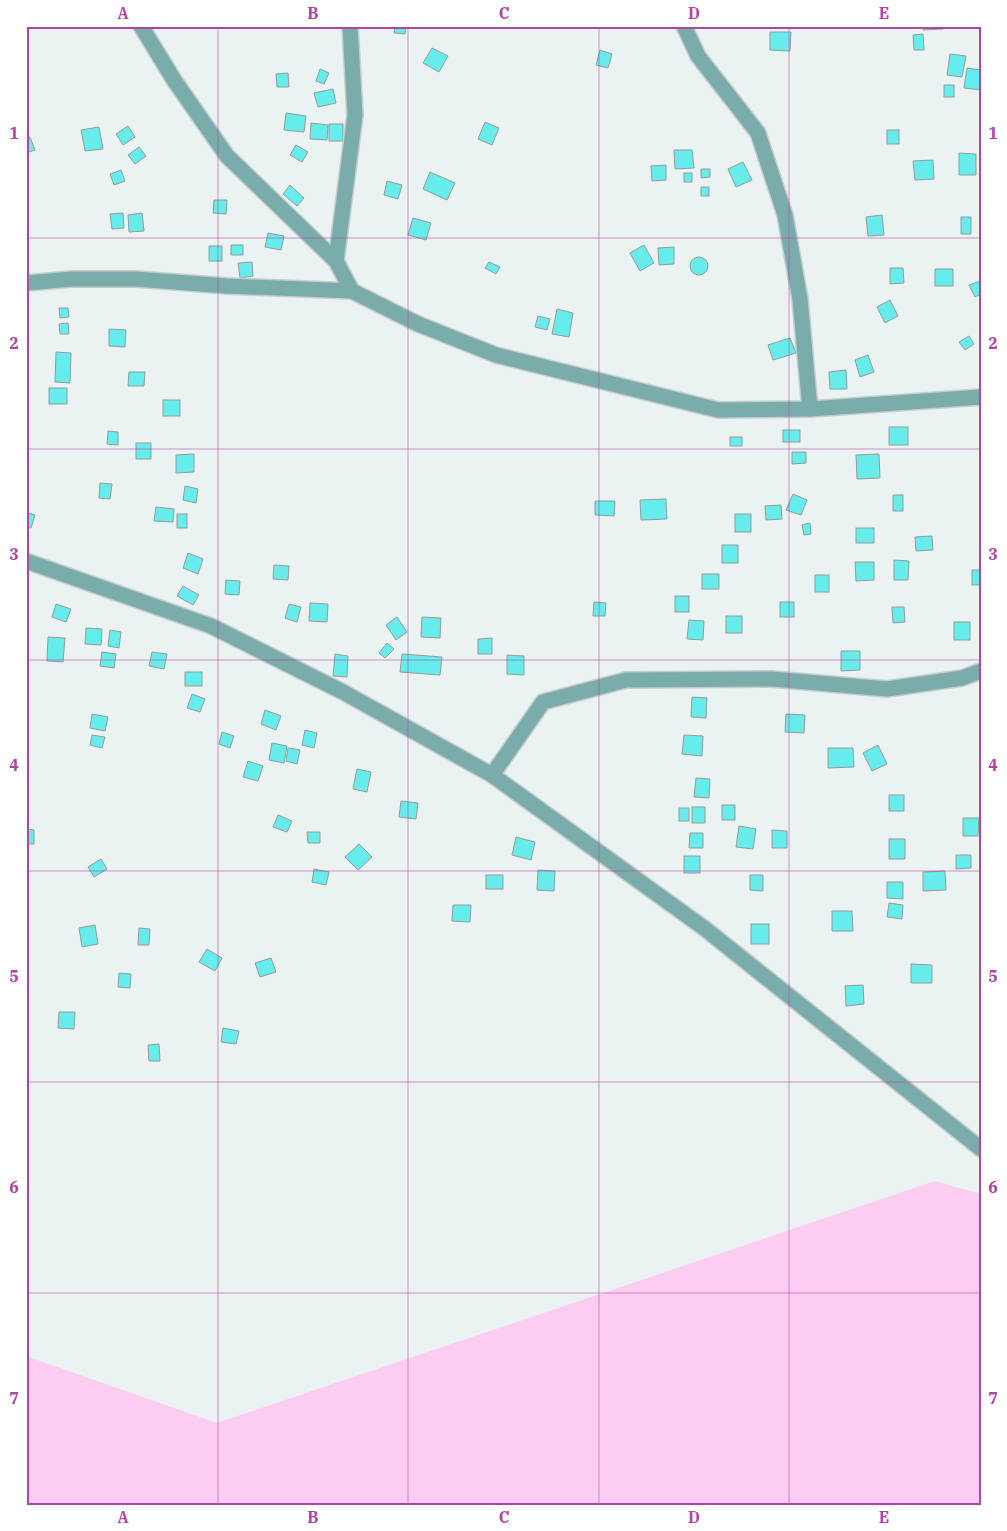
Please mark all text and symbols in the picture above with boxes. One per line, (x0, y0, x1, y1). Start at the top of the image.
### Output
text: A (117, 3, 129, 23)
text: B (307, 3, 319, 23)
text: C (499, 3, 509, 23)
text: D (688, 3, 700, 23)
text: E (879, 3, 889, 23)
text: 1 (9, 123, 19, 143)
text: 1 (988, 123, 998, 143)
text: 2 (9, 333, 19, 353)
text: 2 (988, 333, 998, 353)
text: 3 (9, 544, 19, 564)
text: 3 (988, 544, 998, 564)
text: 4 (9, 755, 19, 775)
text: 4 (988, 755, 998, 775)
text: 5 (9, 966, 19, 986)
text: 5 (988, 966, 998, 986)
text: 6 (9, 1177, 19, 1197)
text: 6 (988, 1177, 998, 1197)
text: 7 (9, 1388, 19, 1408)
text: 7 (988, 1388, 998, 1408)
text: A (117, 1507, 129, 1527)
text: B (307, 1507, 319, 1527)
text: C (499, 1507, 509, 1527)
text: D (688, 1507, 700, 1527)
text: E (879, 1507, 889, 1527)

